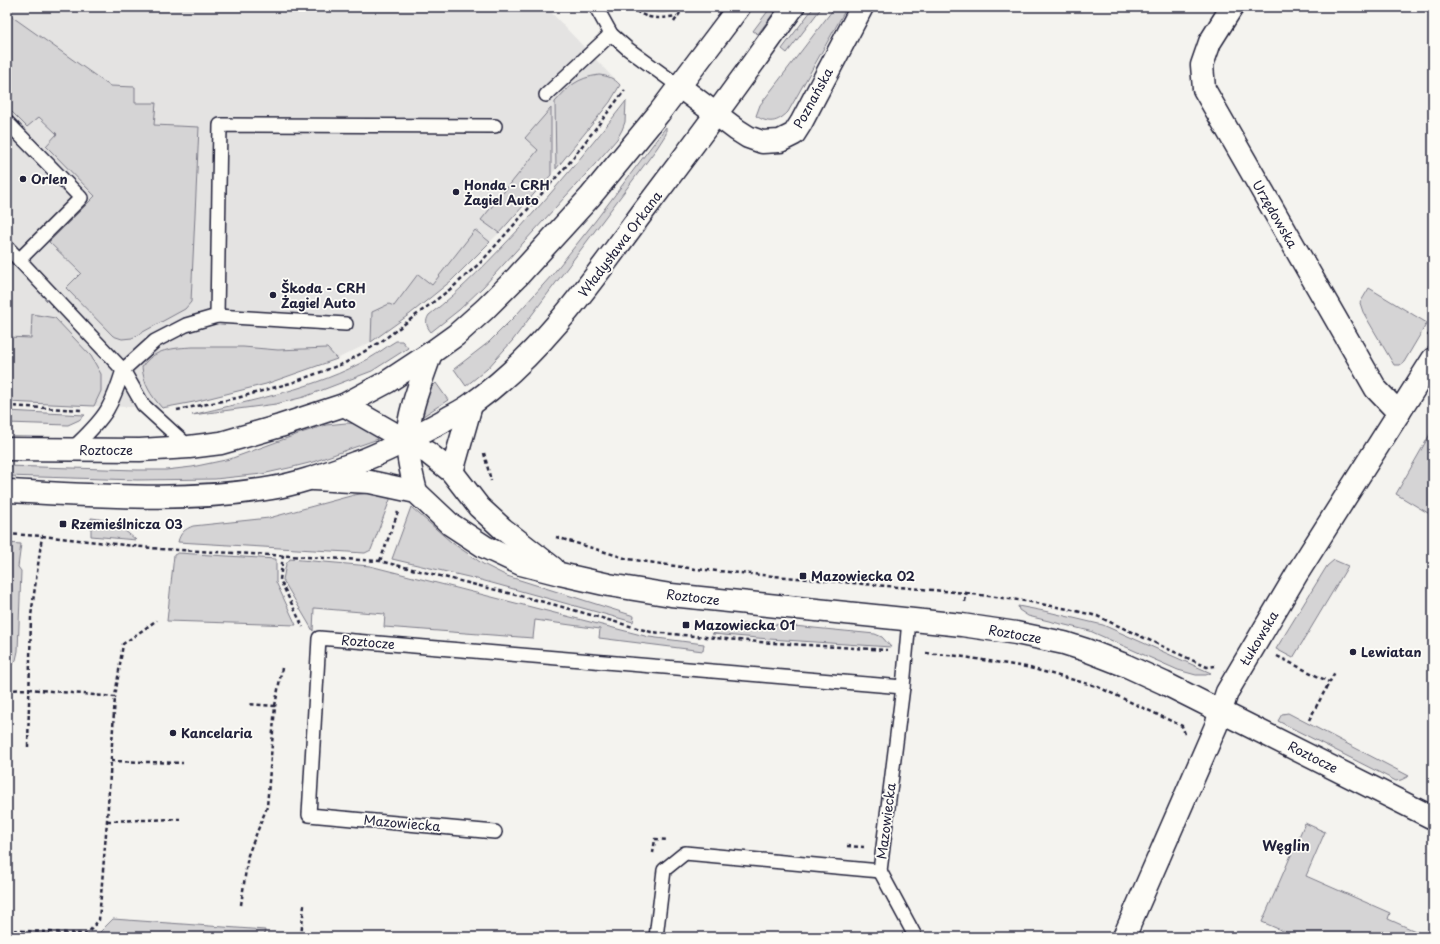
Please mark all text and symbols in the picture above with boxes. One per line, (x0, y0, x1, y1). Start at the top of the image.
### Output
street label: Poznańska (788, 63, 837, 132)
place label: Orlen (31, 169, 68, 188)
marker: Orlen (18, 174, 28, 184)
place label: Honda - CRH Żagiel Auto (464, 175, 550, 209)
street label: Urzędowska (1248, 176, 1303, 252)
street label: Władysława Orkana (573, 186, 666, 301)
marker: Honda - CRH Żagiel Auto (451, 187, 461, 197)
place label: Škoda - CRH Żagiel Auto (281, 278, 366, 312)
marker: Škoda - CRH Żagiel Auto (268, 290, 278, 300)
street label: Roztocze (79, 440, 133, 459)
place label: Rzemieślnicza 03 (71, 514, 183, 533)
marker: Rzemieślnicza 03 (58, 519, 68, 529)
place label: Mazowiecka 02 (811, 566, 915, 585)
marker: Mazowiecka 02 (798, 571, 808, 581)
street label: Roztocze (665, 584, 721, 609)
street label: Łukowska (1234, 606, 1283, 669)
place label: Mazowiecka 01 (694, 615, 795, 634)
street label: Roztocze (987, 619, 1043, 648)
marker: Mazowiecka 01 (681, 620, 691, 630)
street label: Roztocze (340, 630, 396, 653)
place label: Lewiatan (1361, 642, 1422, 661)
marker: Lewiatan (1348, 647, 1358, 657)
place label: Kancelaria (181, 723, 253, 742)
marker: Kancelaria (168, 728, 178, 738)
street label: Roztocze (1285, 736, 1342, 777)
street label: Mazowiecka (871, 781, 900, 860)
street label: Mazowiecka (363, 810, 442, 835)
district label: Węglin (1262, 835, 1310, 856)

